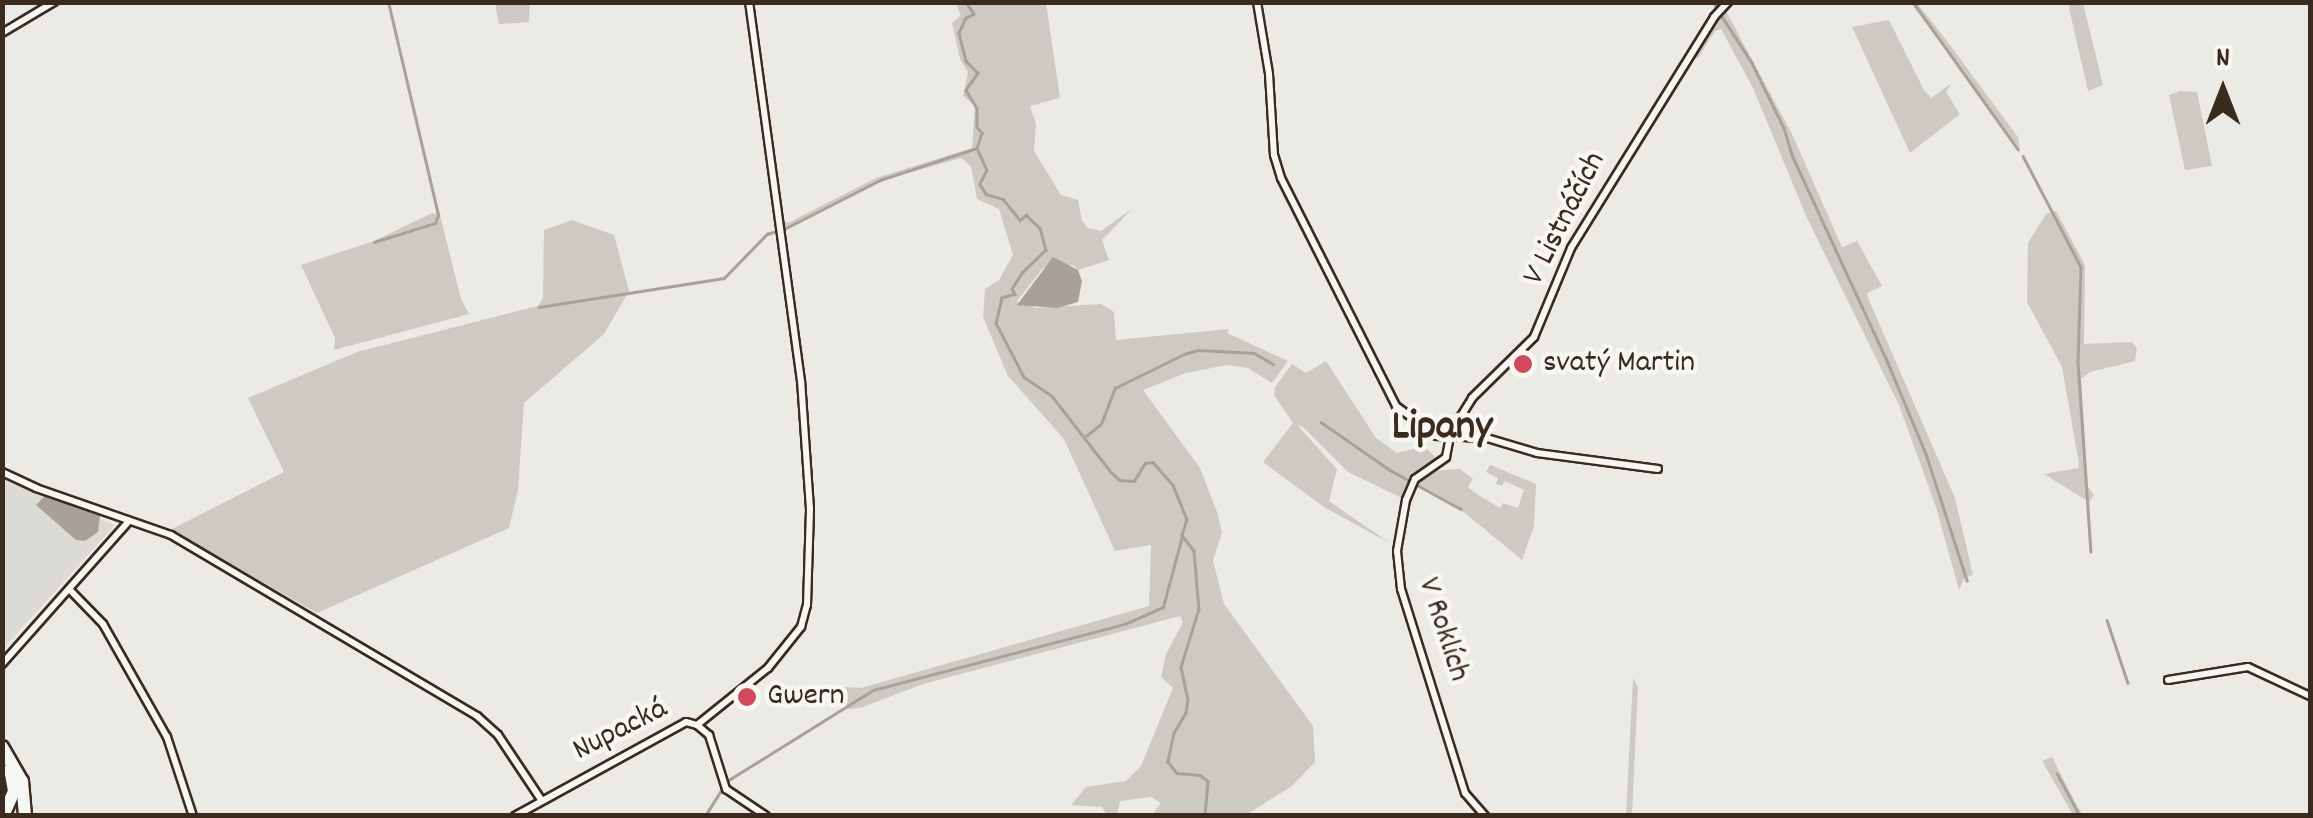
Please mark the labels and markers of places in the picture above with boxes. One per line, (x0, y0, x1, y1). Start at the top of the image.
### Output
place label: svatý Martin (1543, 345, 1695, 383)
marker: svatý Martin (1512, 353, 1534, 375)
place label: Gwern (767, 678, 845, 716)
marker: Gwern (736, 686, 758, 708)

